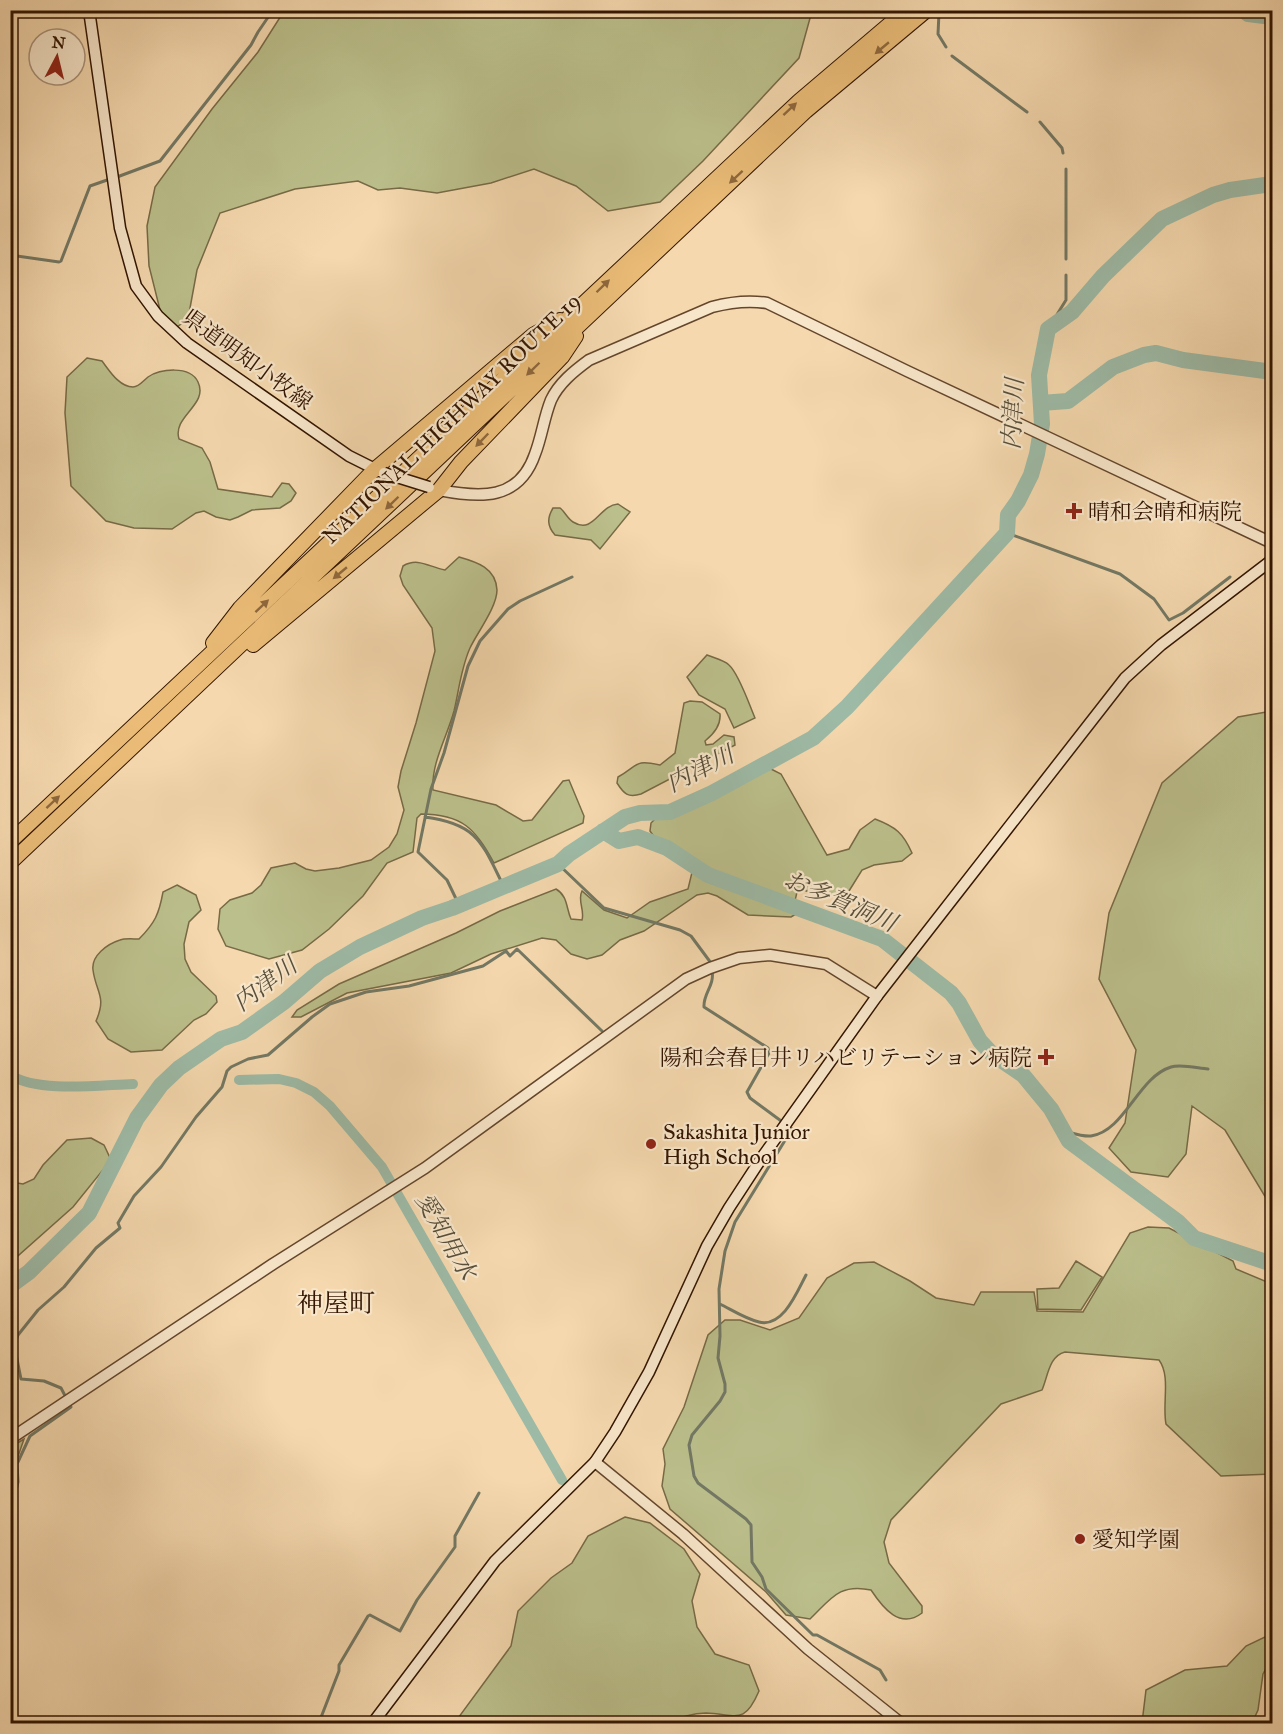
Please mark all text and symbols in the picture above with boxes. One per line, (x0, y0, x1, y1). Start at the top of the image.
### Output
north arrow (27, 27, 87, 87)
text: N (51, 32, 67, 53)
one-way arrow (874, 41, 889, 54)
one-way arrow (783, 102, 798, 116)
one-way arrow (728, 170, 743, 184)
one-way arrow (595, 279, 610, 293)
street label: NATIONAL HIGHWAY ROUTE 19 (317, 288, 586, 549)
street label: 県道明知小牧線 (177, 303, 318, 416)
one-way arrow (526, 362, 541, 375)
water label: 内津川 (996, 374, 1030, 451)
one-way arrow (476, 432, 490, 446)
one-way arrow (384, 496, 399, 510)
place label: 晴和会晴和病院 (1088, 498, 1242, 525)
marker: 晴和会晴和病院 (1065, 502, 1083, 520)
one-way arrow (333, 566, 348, 579)
one-way arrow (254, 600, 268, 614)
water label: 内津川 (661, 738, 742, 799)
one-way arrow (45, 796, 60, 809)
water label: お多賀洞川 (779, 864, 904, 939)
water label: 内津川 (227, 949, 305, 1018)
place label: 陽和会春日井リハビリテーション病院 (660, 1044, 1032, 1071)
marker: 陽和会春日井リハビリテーション病院 (1037, 1048, 1055, 1066)
place label: Sakashita Junior High School (663, 1118, 811, 1170)
marker: Sakashita Junior High School (644, 1137, 658, 1151)
water label: 愛知用水 (409, 1187, 484, 1287)
district label: 神屋町 (297, 1287, 375, 1319)
place label: 愛知学園 (1092, 1526, 1180, 1553)
marker: 愛知学園 (1073, 1532, 1087, 1546)

